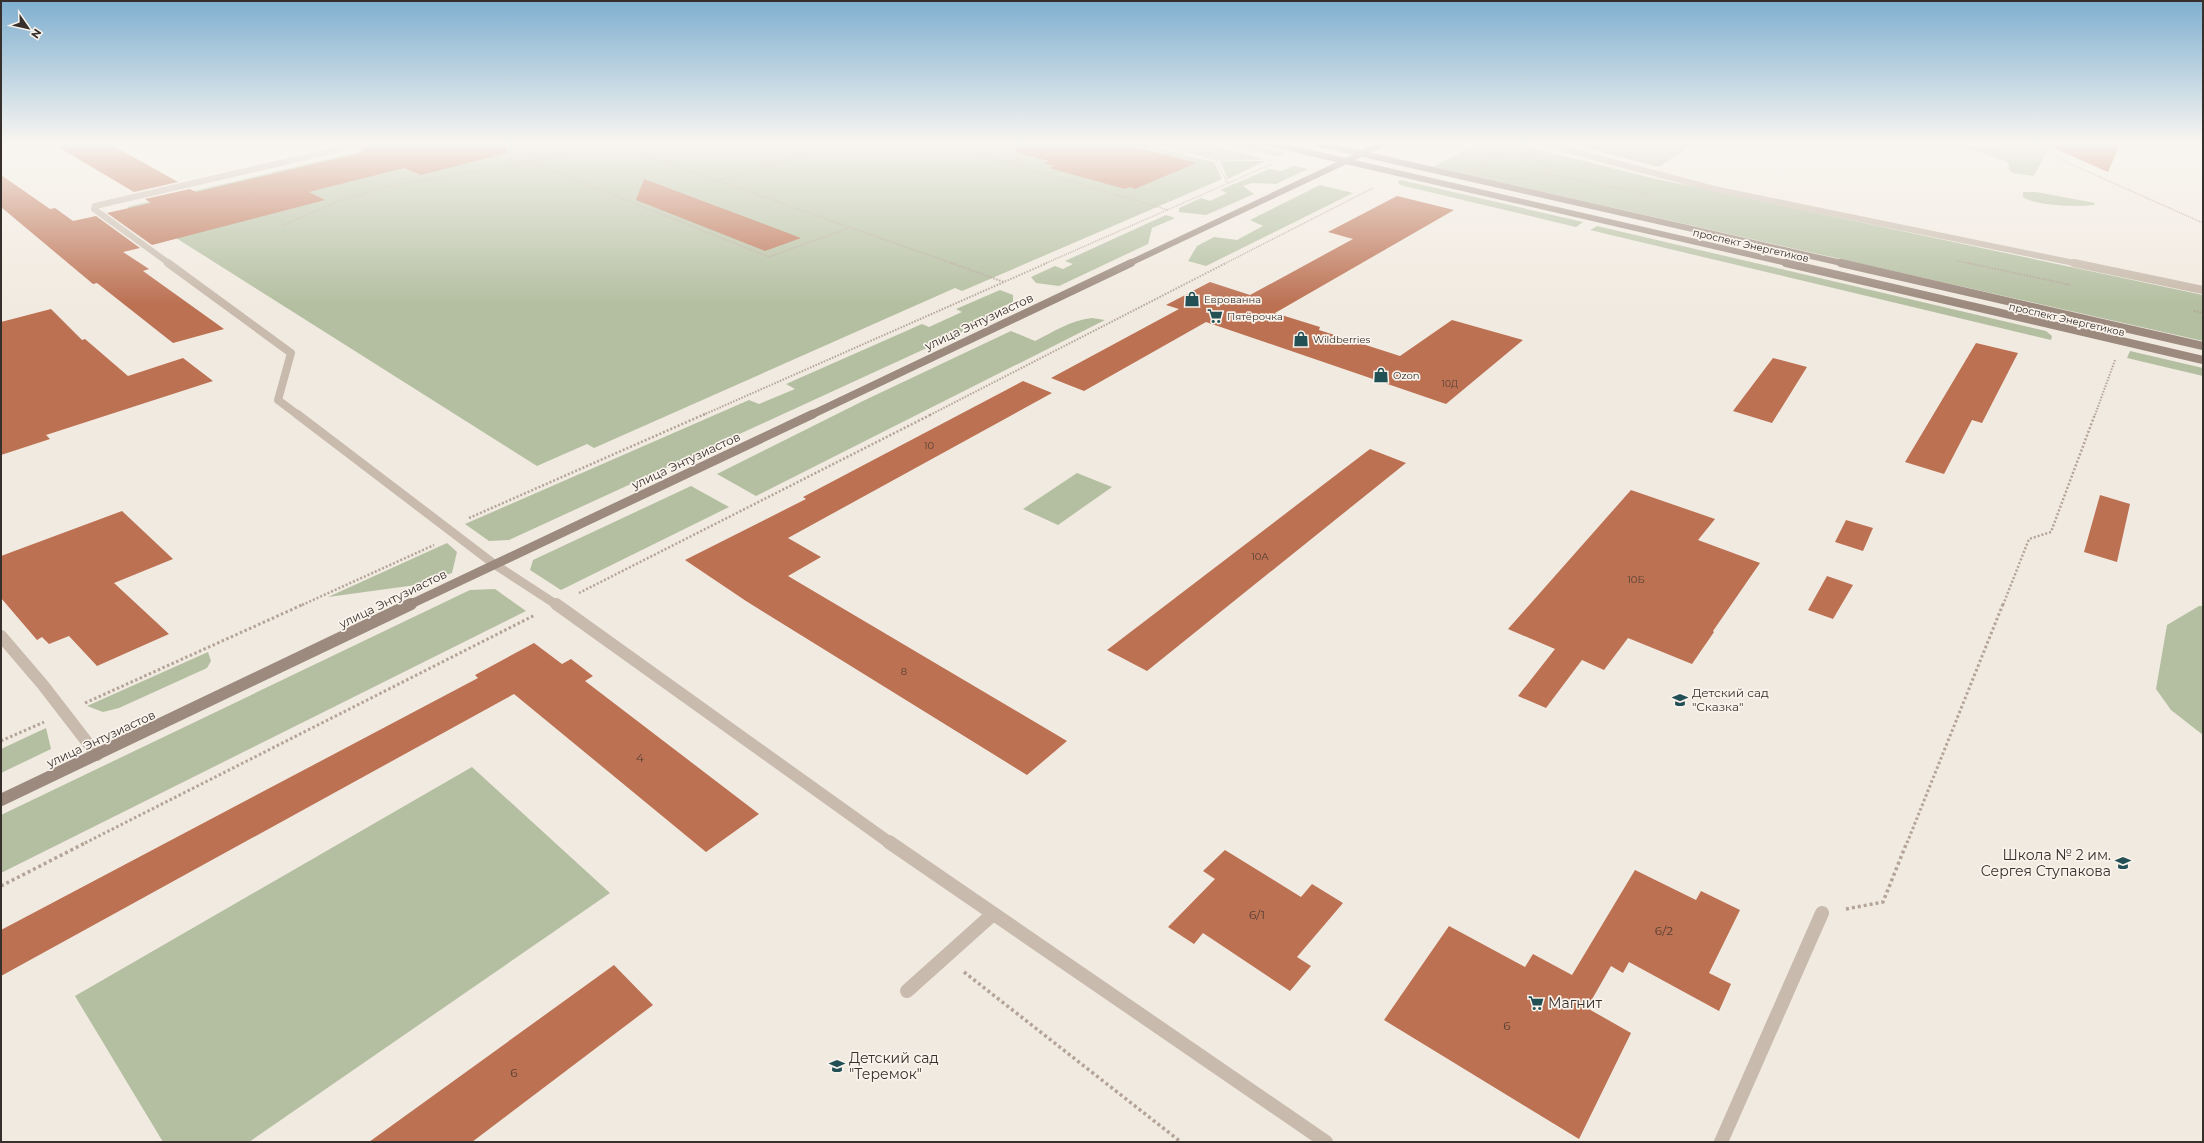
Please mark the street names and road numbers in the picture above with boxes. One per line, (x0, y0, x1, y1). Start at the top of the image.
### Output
street label: проспект Энергетиков (1692, 226, 1810, 265)
street label: улица Энтузиастов (921, 290, 1036, 354)
street label: проспект Энергетиков (2008, 300, 2126, 339)
street label: улица Энтузиастов (628, 429, 743, 493)
street label: улица Энтузиастов (335, 566, 449, 632)
street label: улица Энтузиастов (43, 707, 158, 771)

